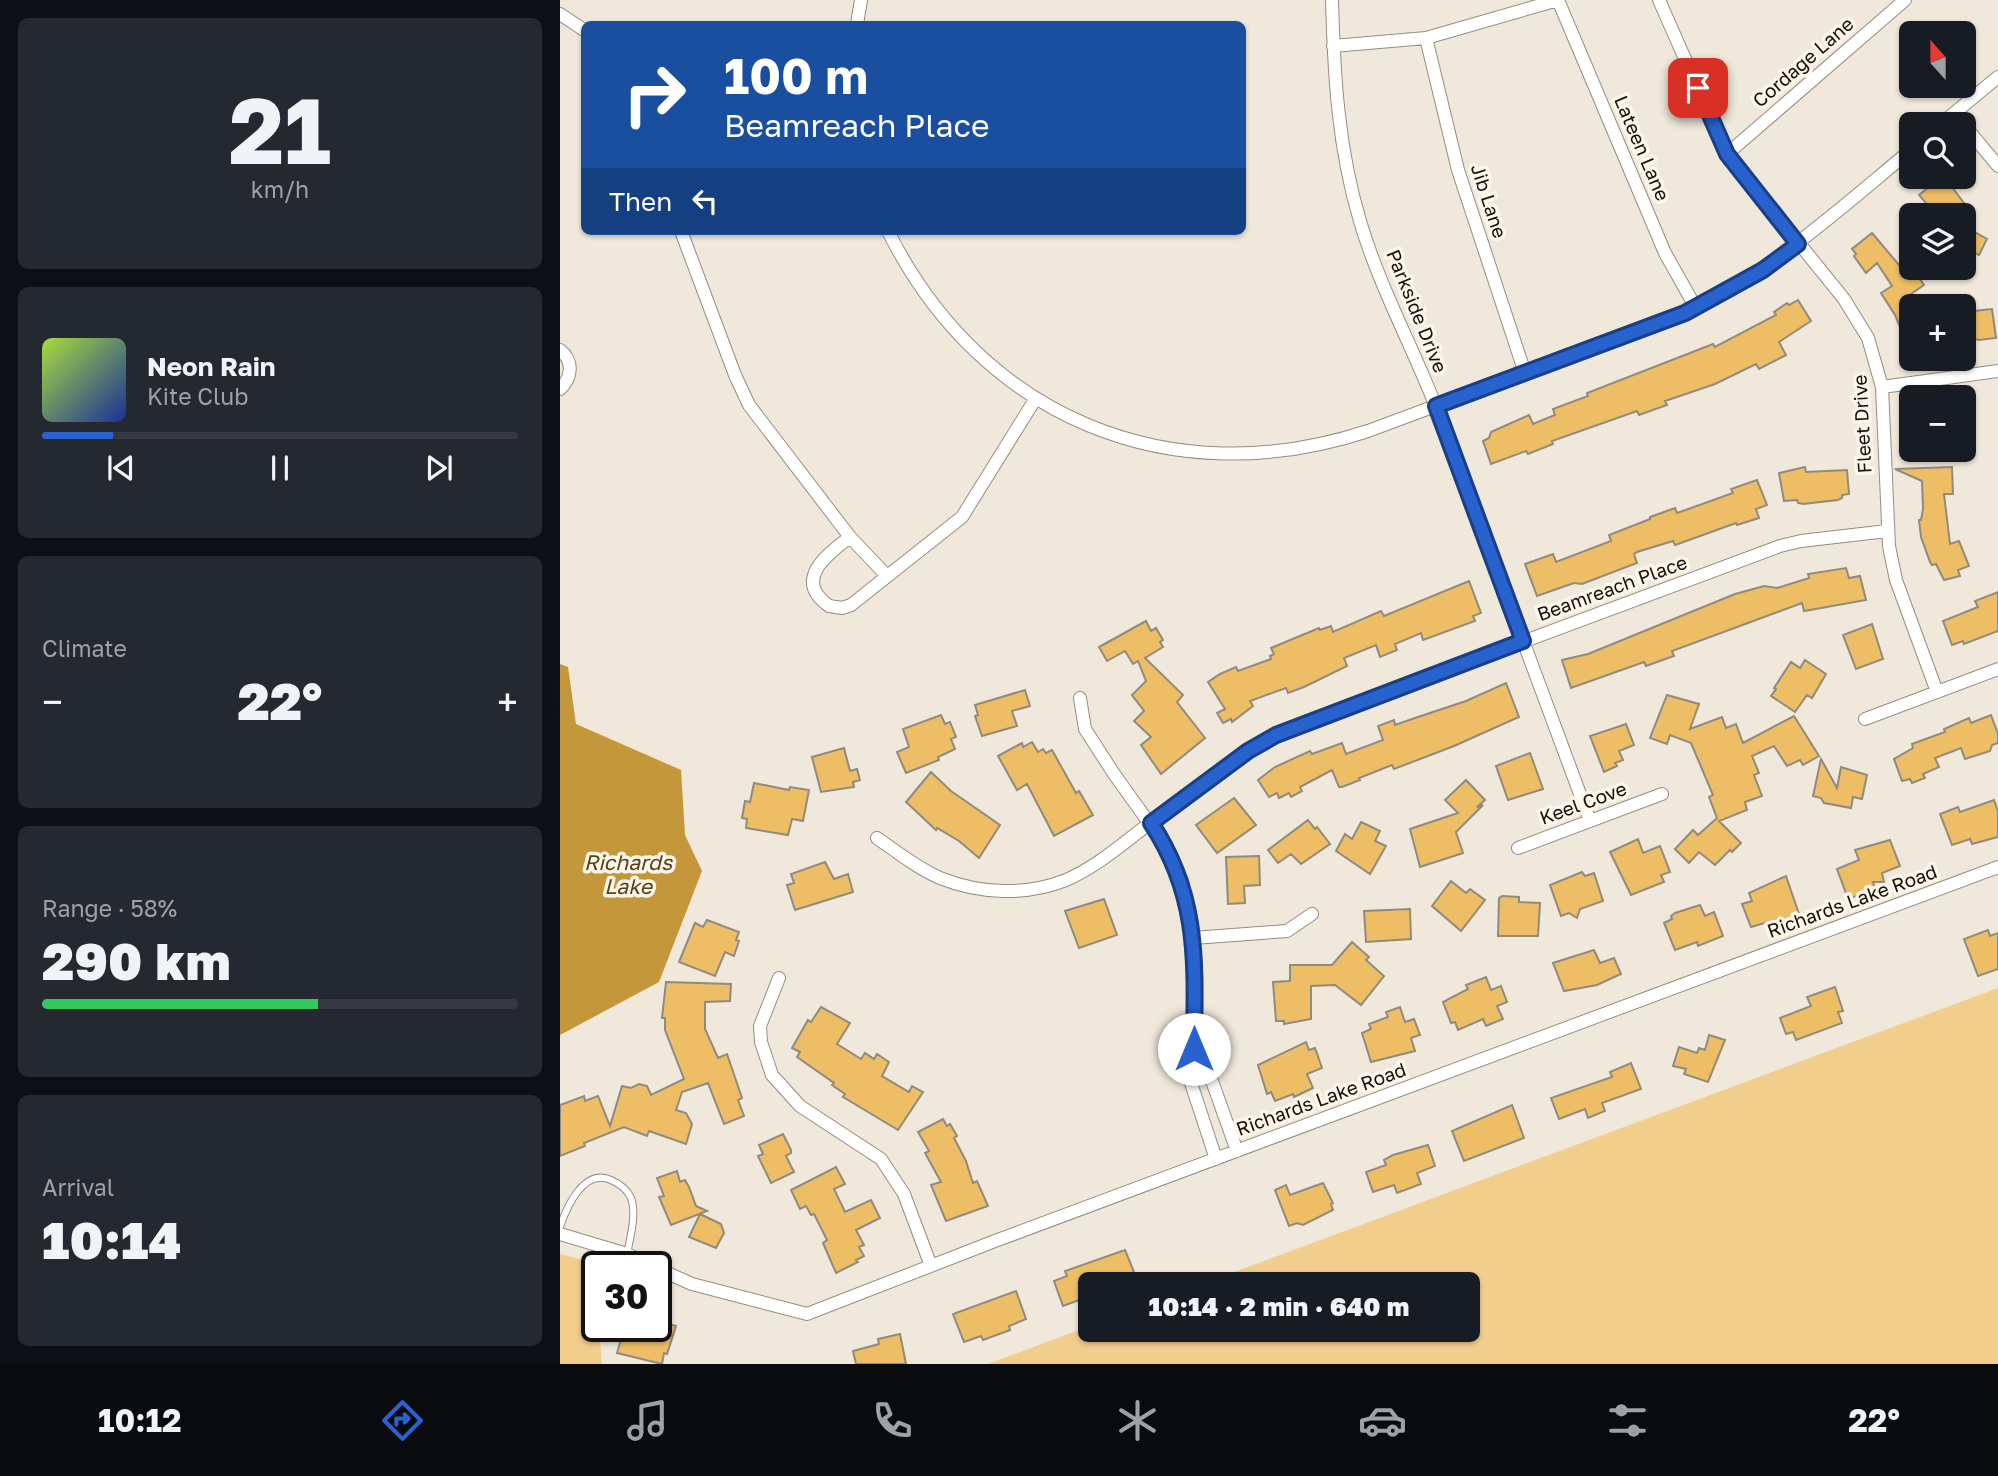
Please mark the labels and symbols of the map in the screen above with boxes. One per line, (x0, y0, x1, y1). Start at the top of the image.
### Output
street label: Cordage Lane (1748, 12, 1858, 112)
north arrow (1899, 21, 1976, 98)
pin (1668, 58, 1728, 118)
street label: Lateen Lane (1610, 92, 1675, 204)
street label: Jib Lane (1467, 161, 1512, 241)
street label: Parkside Drive (1382, 246, 1453, 376)
street label: Fleet Drive (1847, 374, 1876, 474)
street label: Beamreach Place (1534, 550, 1690, 625)
street label: Keel Cove (1536, 776, 1629, 829)
water label: Richards Lake (584, 849, 673, 899)
street label: Richards Lake Road (1764, 859, 1940, 942)
position arrow (1157, 1012, 1231, 1086)
street label: Richards Lake Road (1233, 1057, 1409, 1140)
speed limit sign: 30 (581, 1251, 672, 1342)

